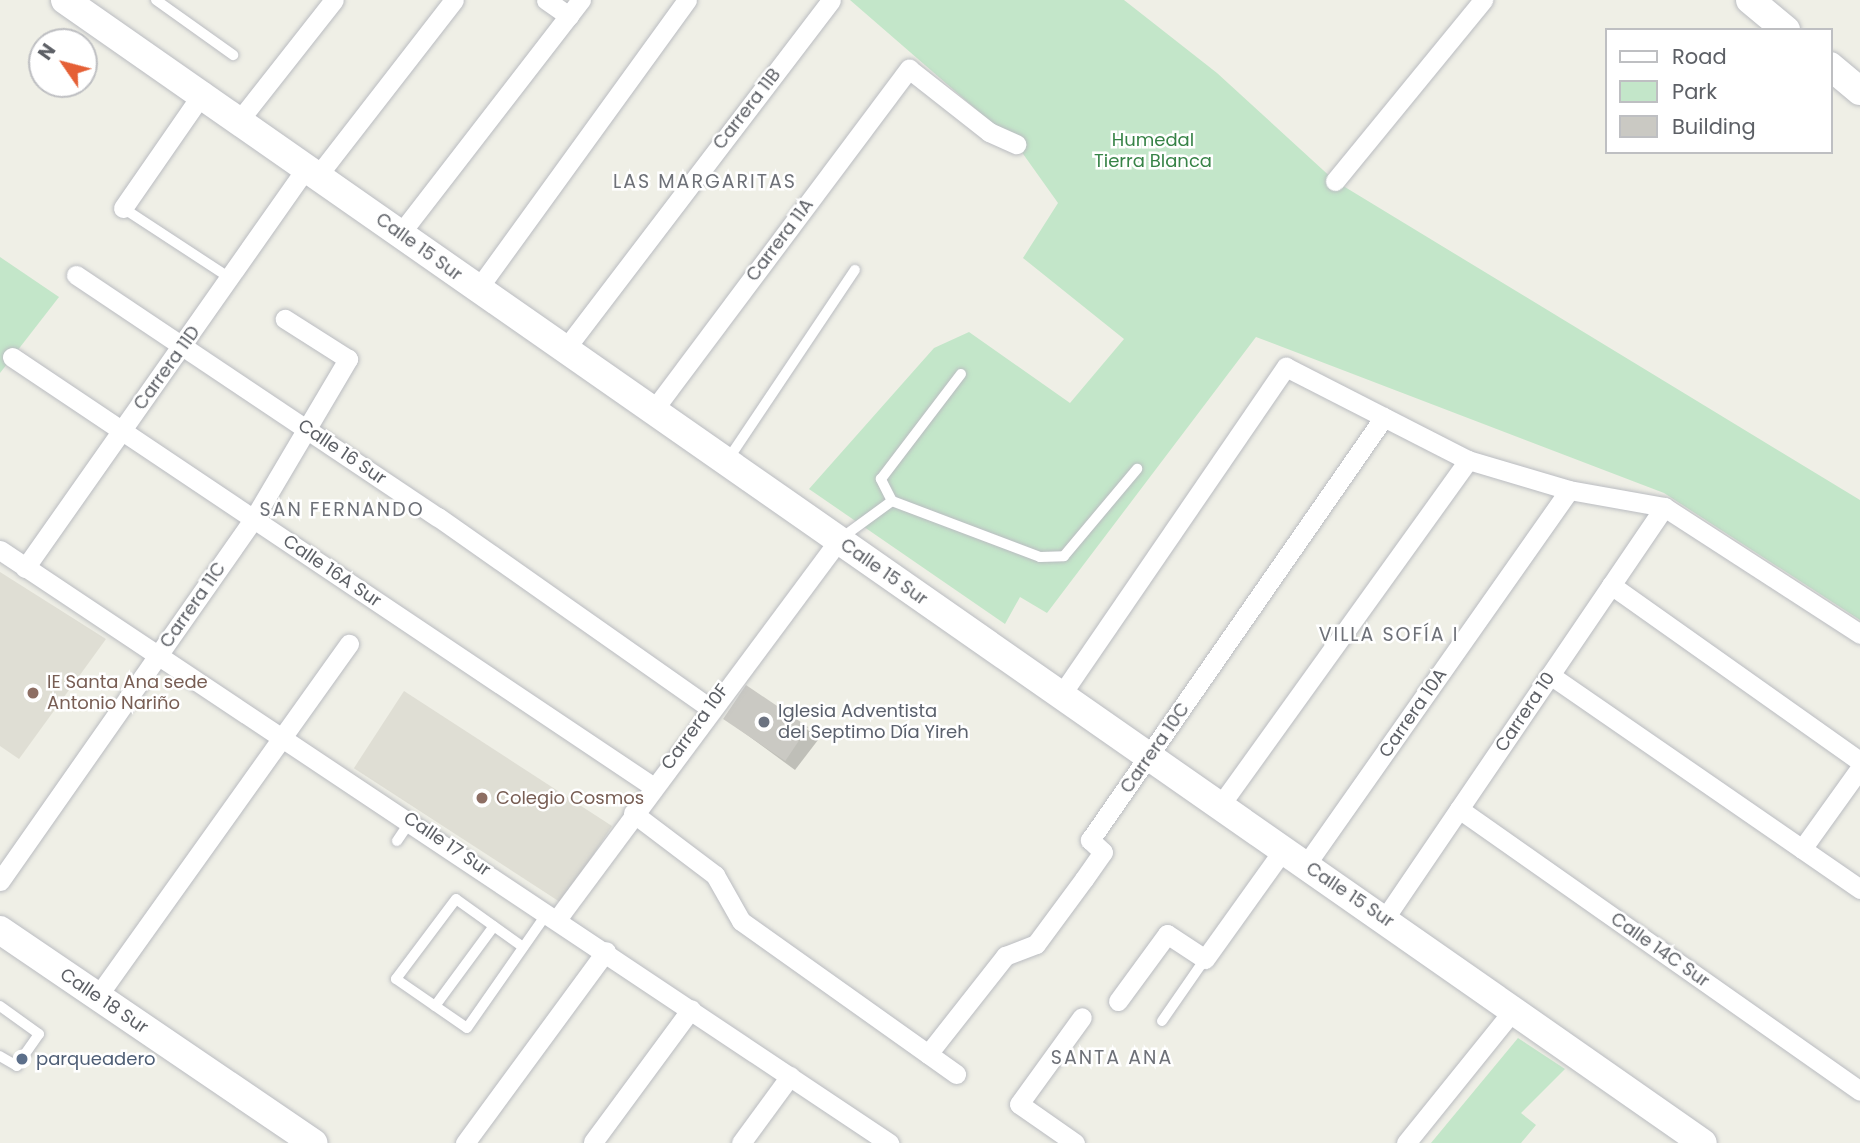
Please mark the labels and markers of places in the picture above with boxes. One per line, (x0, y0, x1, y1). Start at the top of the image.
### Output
place label: IE Santa Ana sede Antonio Nariño (47, 672, 208, 714)
marker: IE Santa Ana sede Antonio Nariño (25, 685, 41, 701)
place label: Iglesia Adventista del Septimo Día Yireh (778, 701, 969, 744)
marker: Iglesia Adventista del Septimo Día Yireh (756, 714, 772, 730)
place label: Colegio Cosmos (496, 787, 644, 809)
marker: Colegio Cosmos (474, 790, 490, 806)
place label: parqueadero (36, 1048, 156, 1070)
marker: parqueadero (14, 1051, 30, 1067)

